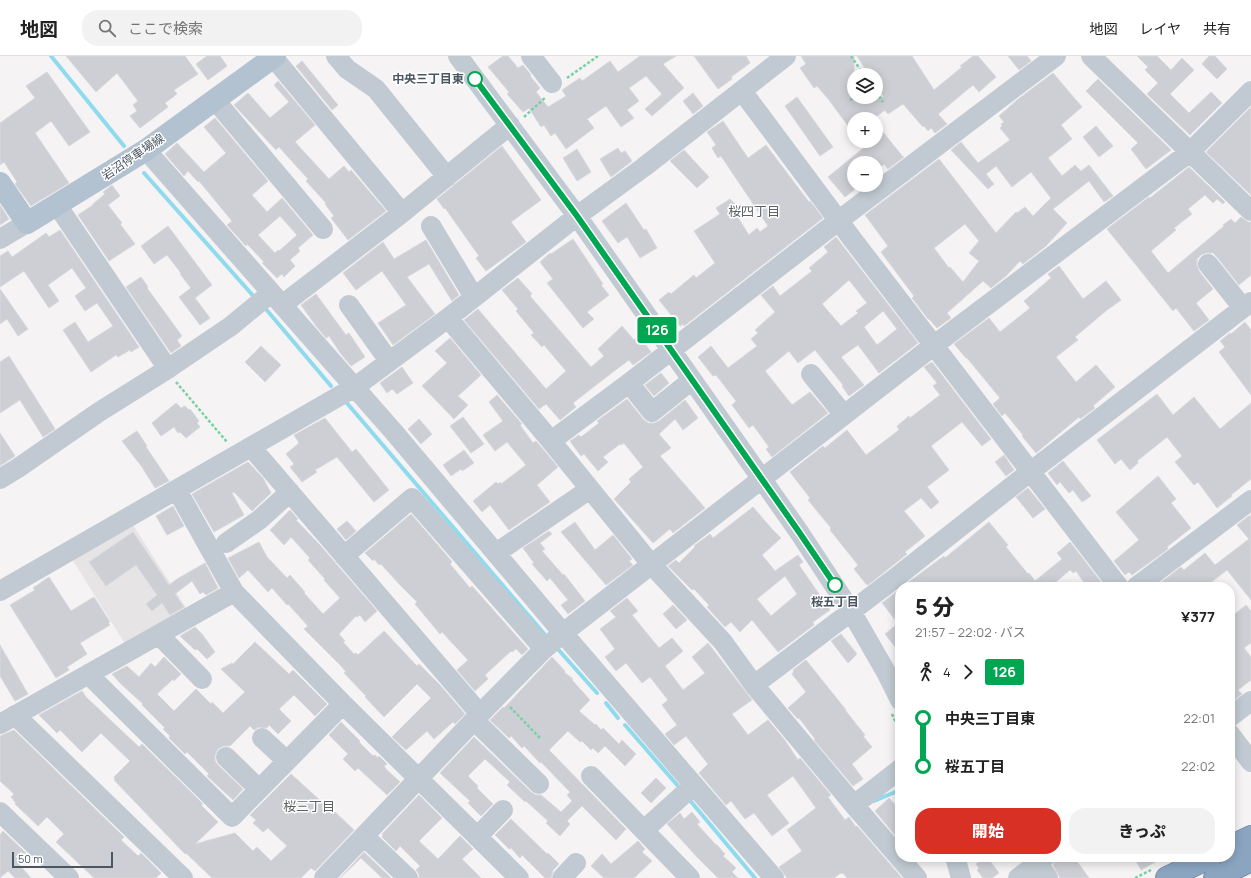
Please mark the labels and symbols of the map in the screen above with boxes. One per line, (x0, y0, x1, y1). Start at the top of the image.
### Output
place label: 中央三丁目東 (392, 70, 464, 87)
marker: 中央三丁目東 (467, 71, 483, 87)
street label: 岩沼停車場線 (98, 129, 167, 184)
district label: 桜四丁目 (728, 202, 780, 220)
line badge: 126 (634, 317, 680, 343)
marker: 桜五丁目 (827, 577, 843, 593)
place label: 桜五丁目 (811, 593, 859, 610)
district label: 桜三丁目 (283, 797, 335, 815)
scale bar (12, 850, 113, 869)

